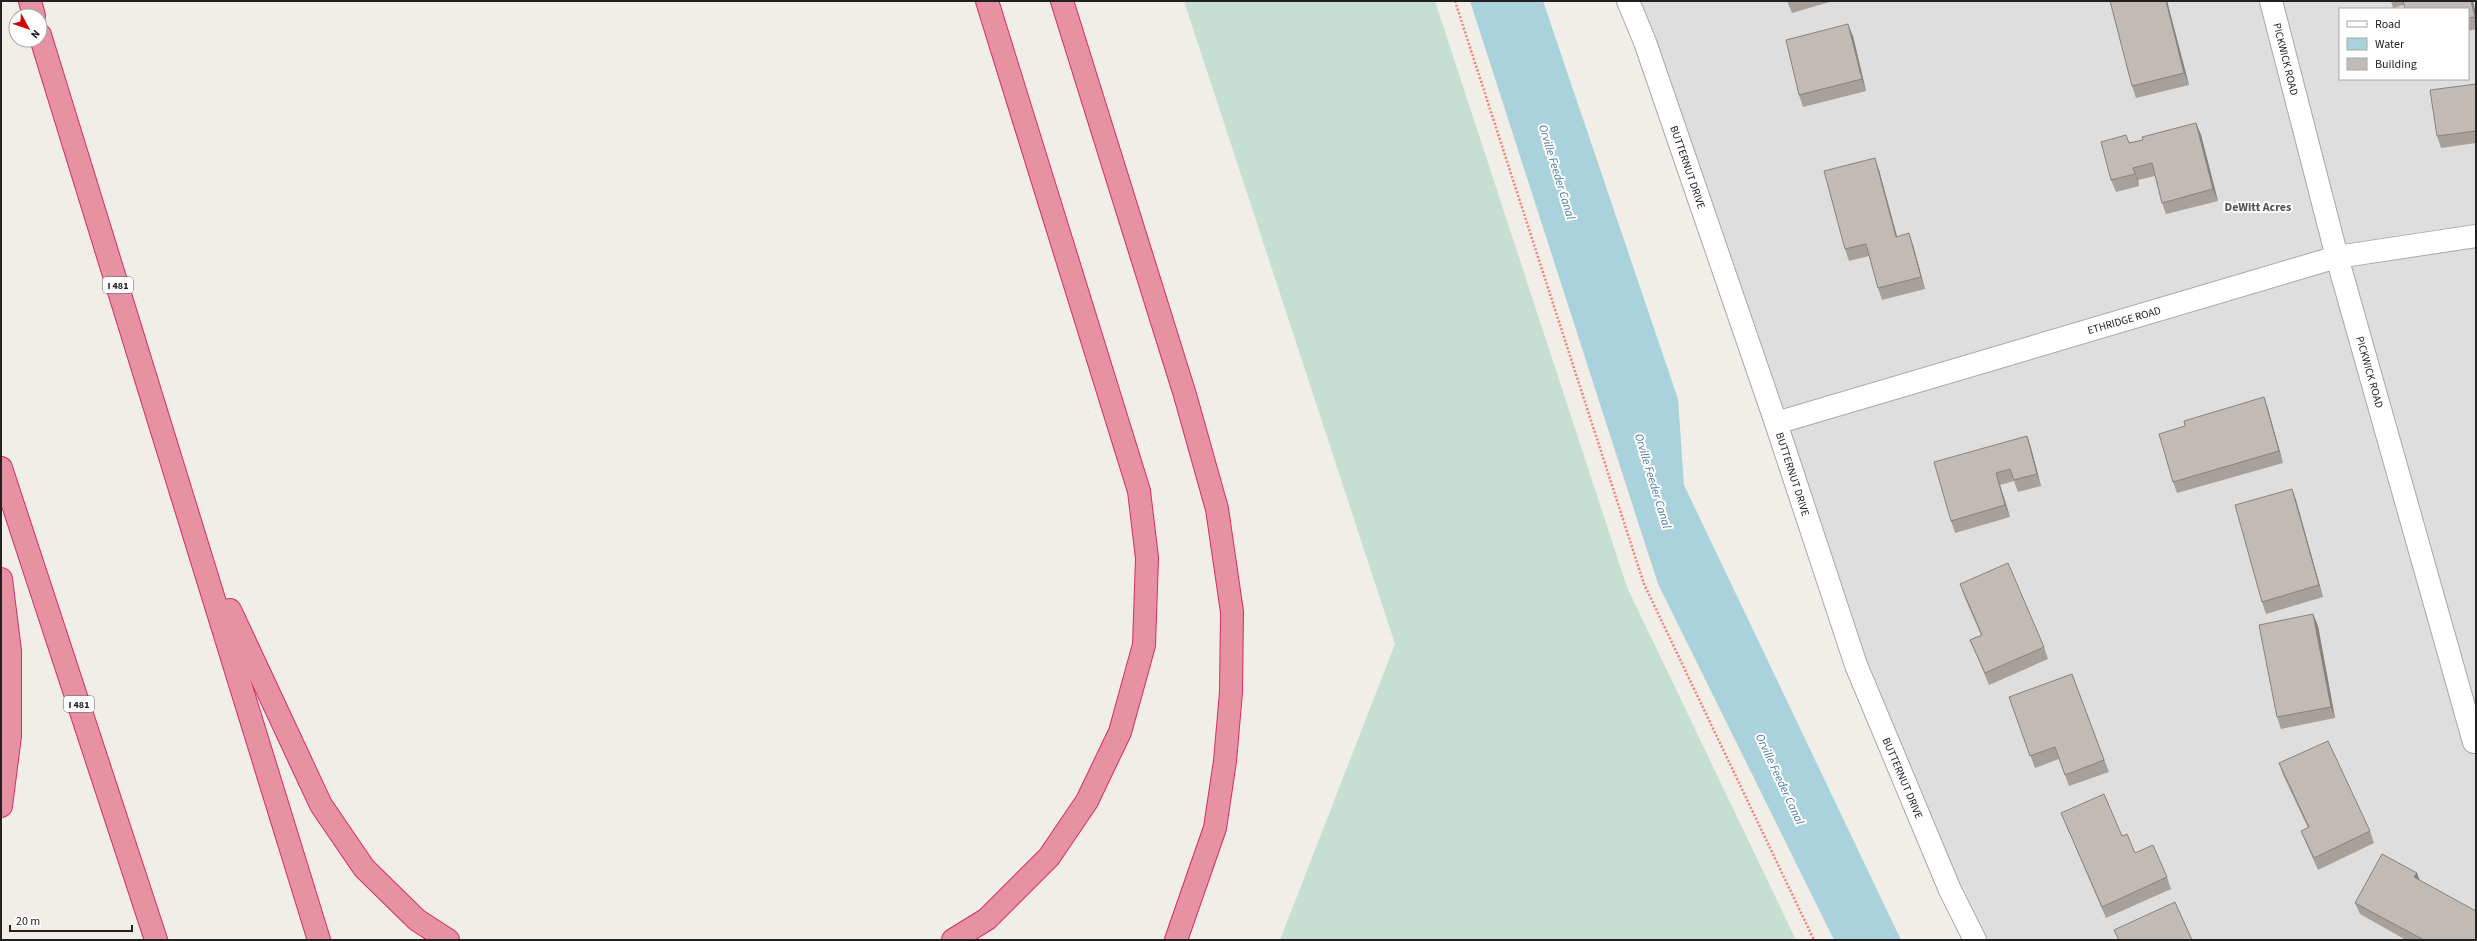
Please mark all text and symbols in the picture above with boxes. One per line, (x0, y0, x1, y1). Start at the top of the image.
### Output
north arrow (8, 8, 48, 48)
legend (2339, 8, 2469, 80)
text: Road (2375, 16, 2401, 33)
street label: PICKWICK ROAD (2269, 21, 2302, 97)
text: N (27, 26, 43, 42)
text: Water (2375, 36, 2405, 53)
text: Building (2375, 56, 2417, 73)
water label: Orville Feeder Canal (1534, 123, 1579, 222)
street label: BUTTERNUT DRIVE (1666, 124, 1709, 211)
district label: DeWitt Acres (2225, 199, 2291, 216)
road number: I 481 (103, 277, 133, 293)
street label: ETHRIDGE ROAD (2086, 303, 2163, 338)
street label: PICKWICK ROAD (2352, 334, 2387, 410)
street label: BUTTERNUT DRIVE (1772, 430, 1813, 518)
water label: Orville Feeder Canal (1630, 432, 1675, 531)
road number: I 481 (64, 696, 94, 712)
water label: Orville Feeder Canal (1751, 731, 1808, 828)
street label: BUTTERNUT DRIVE (1879, 735, 1927, 821)
scale bar (10, 907, 132, 933)
text: 20 m (16, 913, 40, 930)

